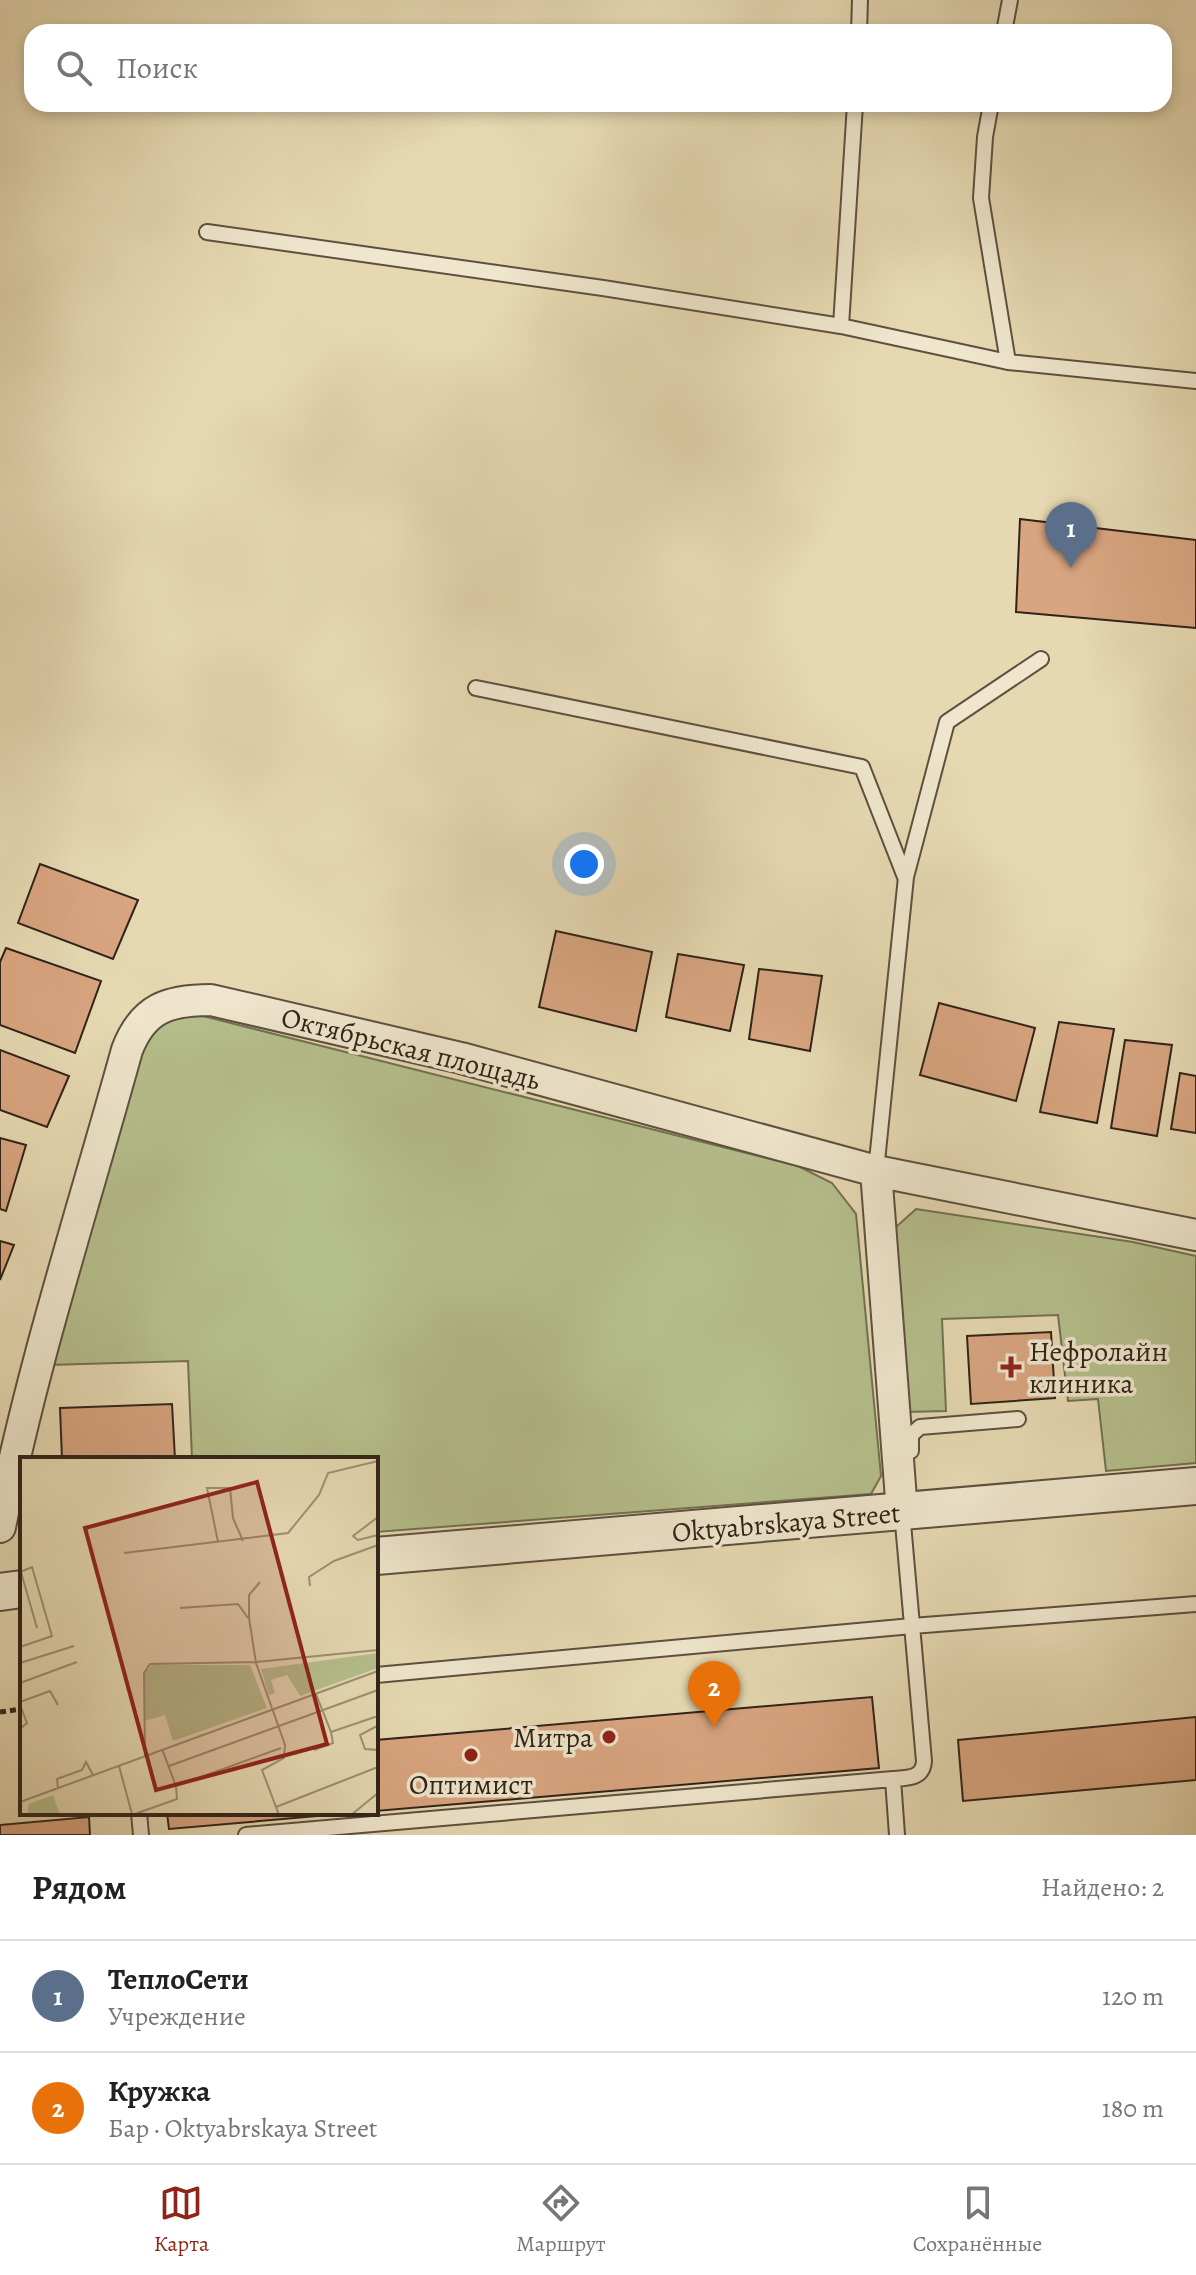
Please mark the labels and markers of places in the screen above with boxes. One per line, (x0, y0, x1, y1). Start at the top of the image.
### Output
pin: 1 (1045, 502, 1097, 568)
place label: Нефролайн клиника (1029, 1333, 1168, 1403)
marker: Нефролайн клиника (1000, 1356, 1022, 1378)
pin: 2 (688, 1661, 740, 1727)
place label: Митра (513, 1719, 593, 1757)
marker: Митра (600, 1728, 618, 1746)
marker: Оптимист (462, 1746, 480, 1764)
place label: Оптимист (409, 1766, 533, 1804)

